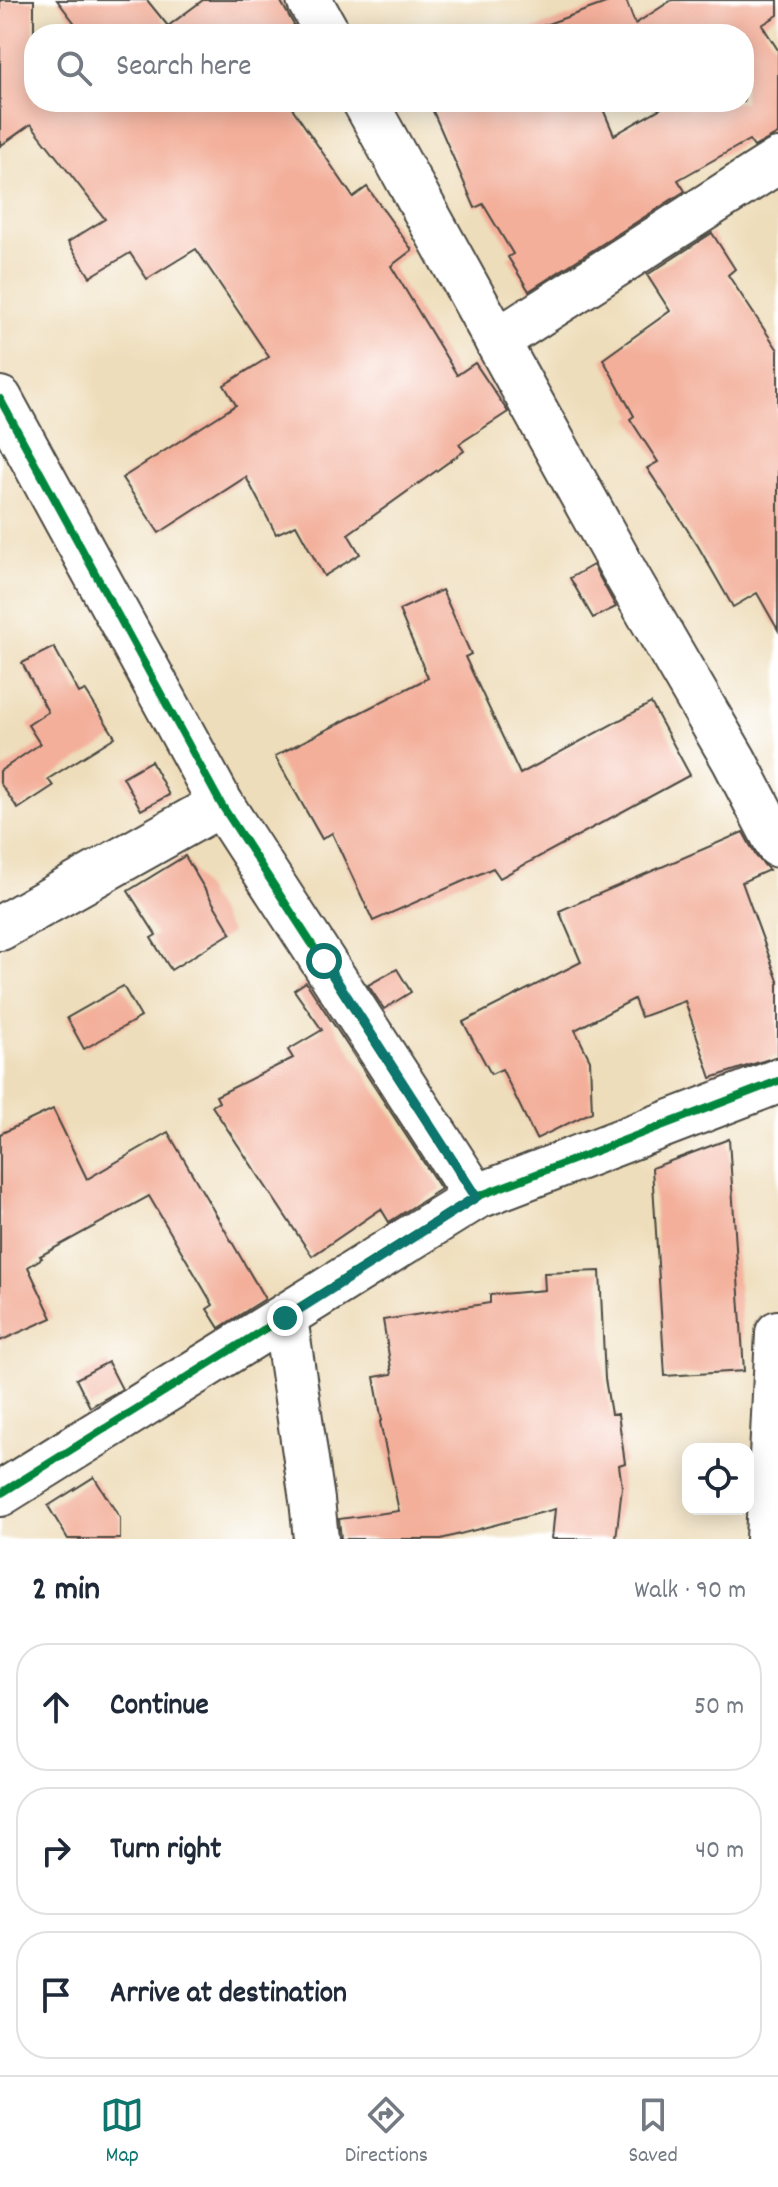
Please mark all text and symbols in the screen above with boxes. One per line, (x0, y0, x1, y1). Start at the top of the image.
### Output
search box (24, 24, 754, 112)
icon: search (52, 46, 96, 90)
text: Search here (116, 47, 252, 90)
route start (306, 943, 342, 979)
route end (267, 1300, 303, 1336)
map controls (682, 1443, 754, 1515)
button: locate (682, 1443, 754, 1515)
text: 2 min (32, 1567, 100, 1616)
text: Walk · 90 m (634, 1573, 746, 1610)
icon: ahead (34, 1685, 78, 1729)
text: Continue (110, 1686, 209, 1729)
text: 50 m (694, 1689, 744, 1726)
icon: right (34, 1829, 78, 1873)
text: Turn right (110, 1830, 221, 1873)
text: 40 m (695, 1833, 744, 1870)
icon: arrive (34, 1973, 78, 2017)
text: Arrive at destination (110, 1974, 347, 2017)
tab: Map (100, 2093, 144, 2172)
tab: Directions (345, 2093, 428, 2172)
tab: Saved (629, 2093, 678, 2172)

